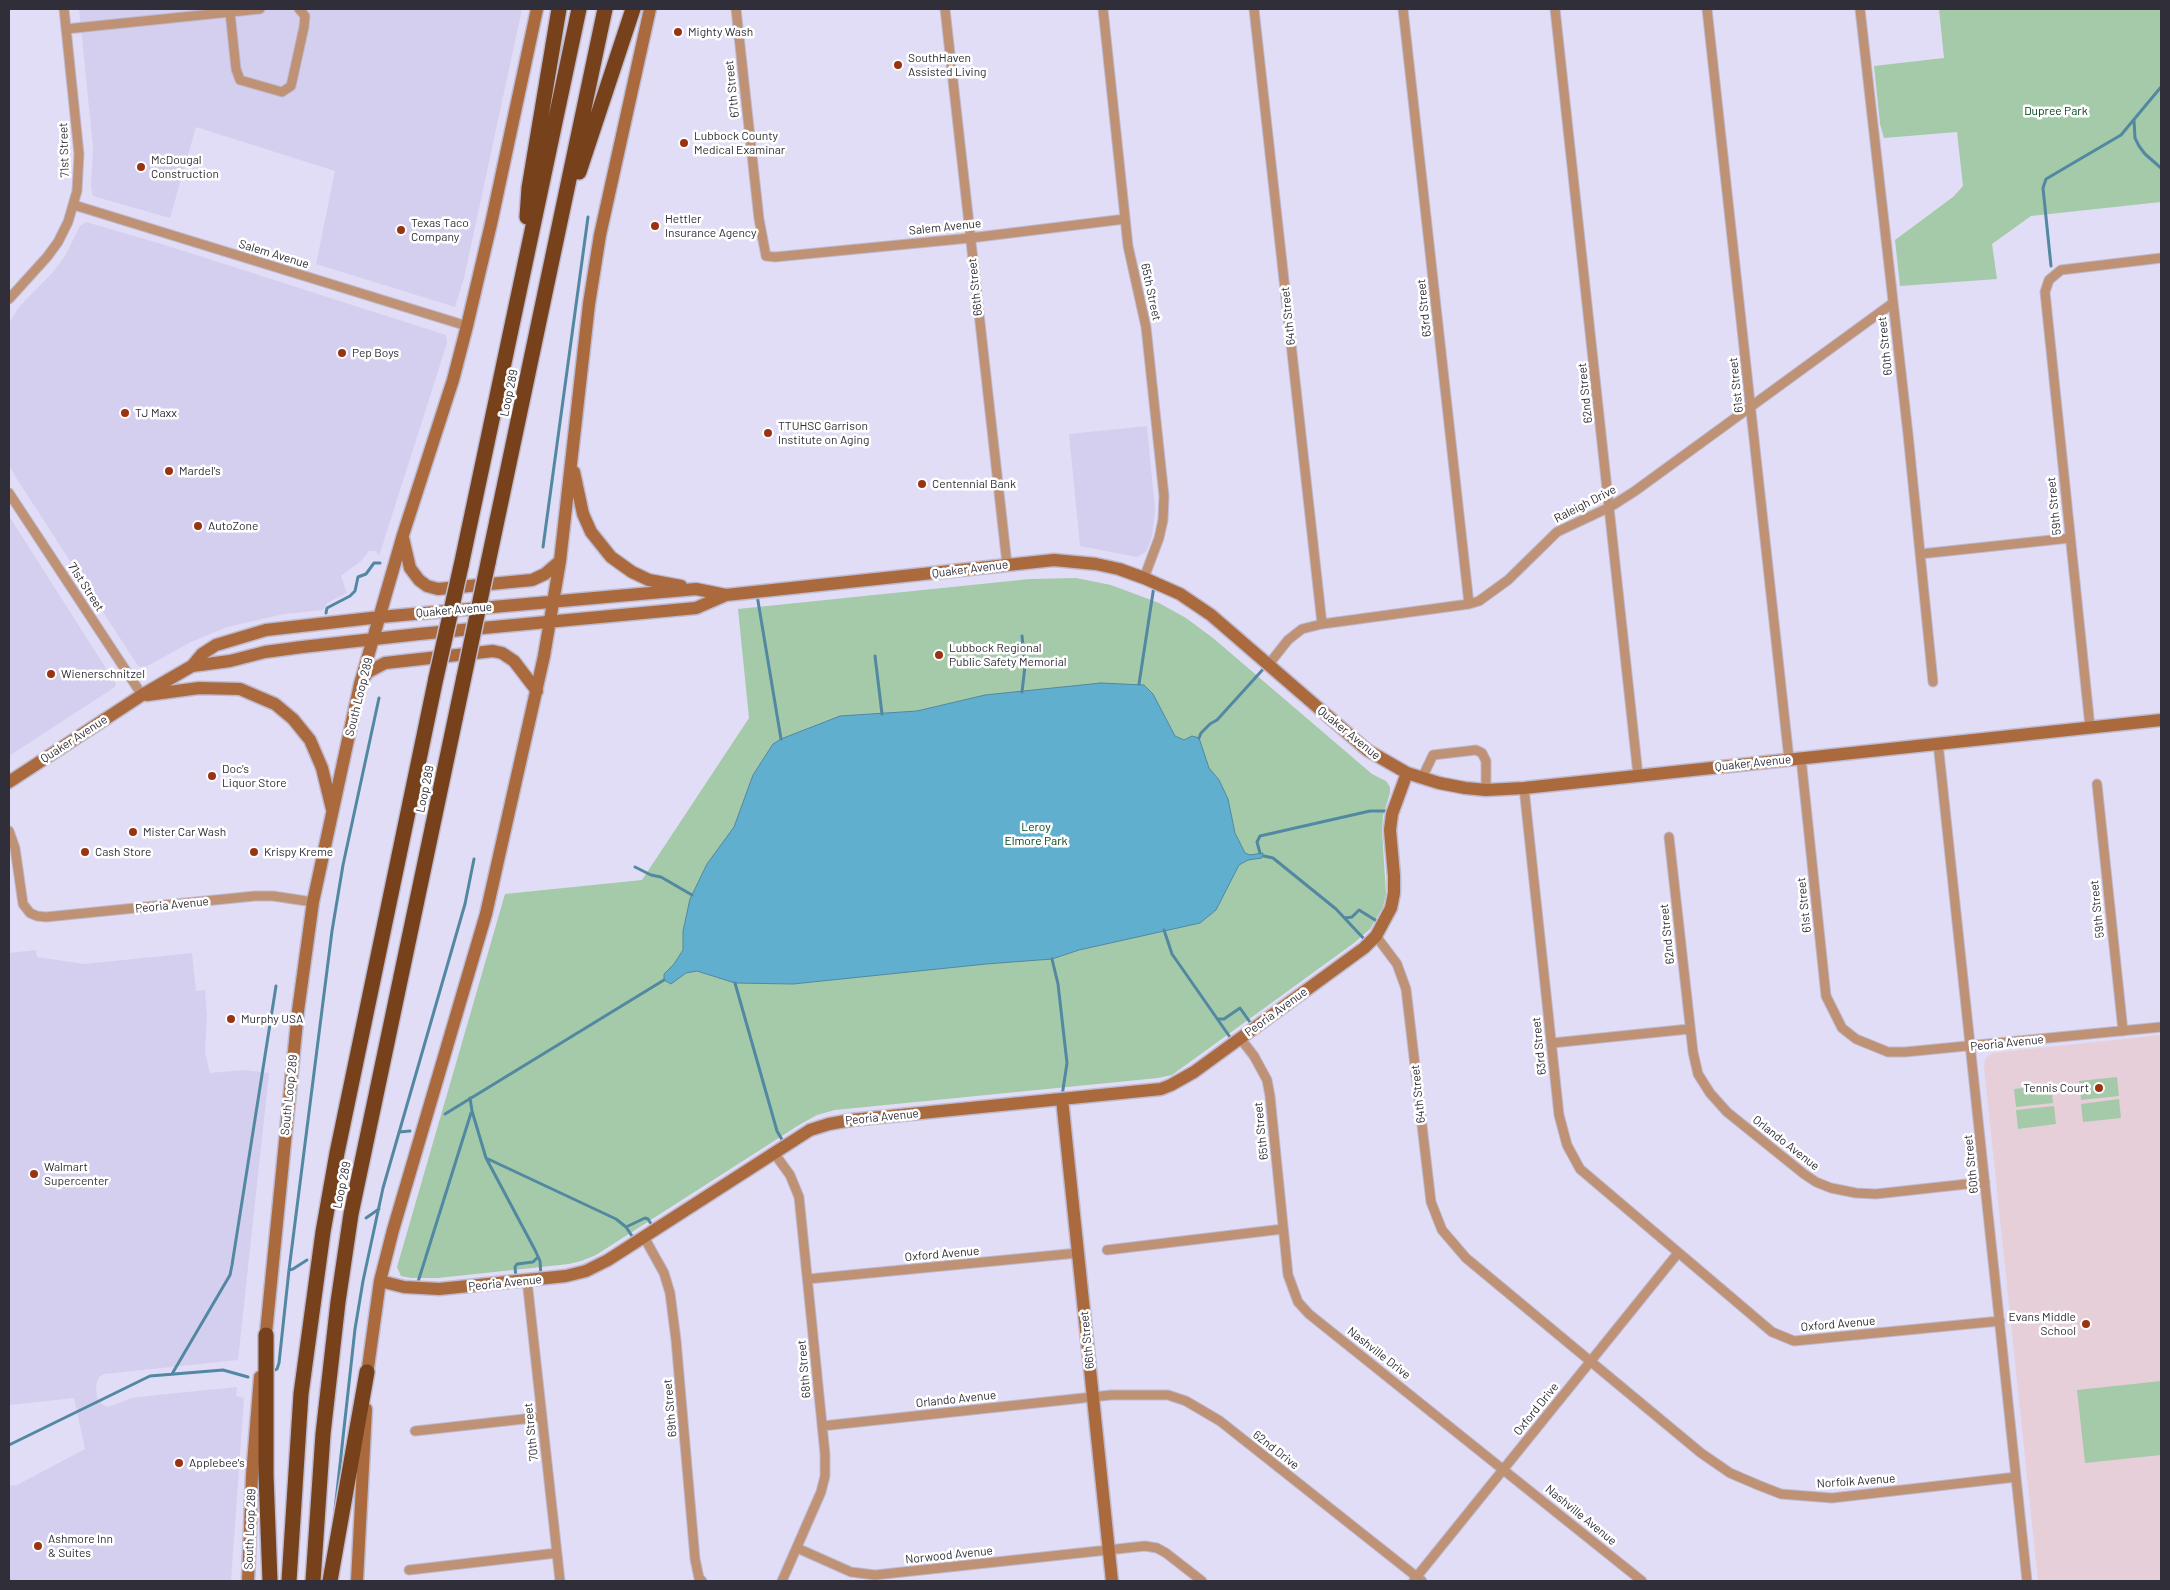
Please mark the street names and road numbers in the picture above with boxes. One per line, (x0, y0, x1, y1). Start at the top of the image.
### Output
street label: 67th Street (722, 59, 742, 119)
street label: 71st Street (56, 122, 72, 178)
street label: Salem Avenue (908, 216, 982, 238)
street label: Salem Avenue (237, 236, 311, 272)
street label: 66th Street (965, 257, 985, 317)
street label: 65th Street (1138, 262, 1164, 322)
street label: 63rd Street (1414, 278, 1434, 338)
street label: 64th Street (1278, 286, 1298, 346)
street label: 60th Street (1875, 316, 1895, 376)
street label: 61st Street (1726, 357, 1746, 413)
street label: 62nd Street (1575, 362, 1595, 424)
street label: Loop 289 (497, 368, 521, 418)
street label: 59th Street (2044, 476, 2064, 536)
street label: Raleigh Drive (1552, 482, 1618, 526)
street label: Quaker Avenue (931, 557, 1009, 581)
street label: 71st Street (65, 560, 107, 614)
street label: Quaker Avenue (415, 599, 493, 621)
street label: South Loop 289 (342, 656, 376, 738)
street label: Quaker Avenue (1315, 703, 1383, 763)
street label: Quaker Avenue (38, 712, 110, 766)
street label: Quaker Avenue (1714, 752, 1792, 774)
street label: Loop 289 (413, 764, 437, 814)
street label: 61st Street (1794, 877, 1814, 933)
street label: 59th Street (2087, 879, 2107, 939)
street label: Peoria Avenue (134, 894, 210, 916)
street label: 62nd Street (1657, 903, 1677, 965)
street label: Peoria Avenue (1242, 984, 1310, 1040)
street label: 63rd Street (1529, 1016, 1549, 1076)
street label: Peoria Avenue (1969, 1032, 2045, 1054)
street label: South Loop 289 (278, 1054, 300, 1136)
street label: 64th Street (1408, 1064, 1428, 1124)
street label: 65th Street (1251, 1101, 1271, 1161)
street label: Peoria Avenue (844, 1106, 920, 1128)
street label: Orlando Avenue (1750, 1112, 1822, 1174)
street label: 60th Street (1961, 1134, 1981, 1194)
street label: Loop 289 (330, 1160, 354, 1210)
street label: Oxford Avenue (904, 1244, 980, 1264)
street label: Peoria Avenue (467, 1272, 543, 1294)
street label: 66th Street (1077, 1310, 1097, 1370)
street label: Oxford Avenue (1800, 1314, 1876, 1334)
street label: Nashville Drive (1345, 1324, 1413, 1382)
street label: 68th Street (794, 1339, 814, 1399)
street label: 69th Street (660, 1378, 680, 1438)
street label: Oxford Drive (1510, 1380, 1562, 1438)
street label: Orlando Avenue (915, 1388, 997, 1410)
street label: 70th Street (521, 1402, 541, 1462)
street label: 62nd Drive (1250, 1427, 1302, 1473)
street label: Norfolk Avenue (1816, 1471, 1896, 1491)
street label: Nashville Avenue (1542, 1482, 1620, 1548)
street label: South Loop 289 (241, 1488, 259, 1570)
street label: Norwood Avenue (905, 1543, 993, 1567)

